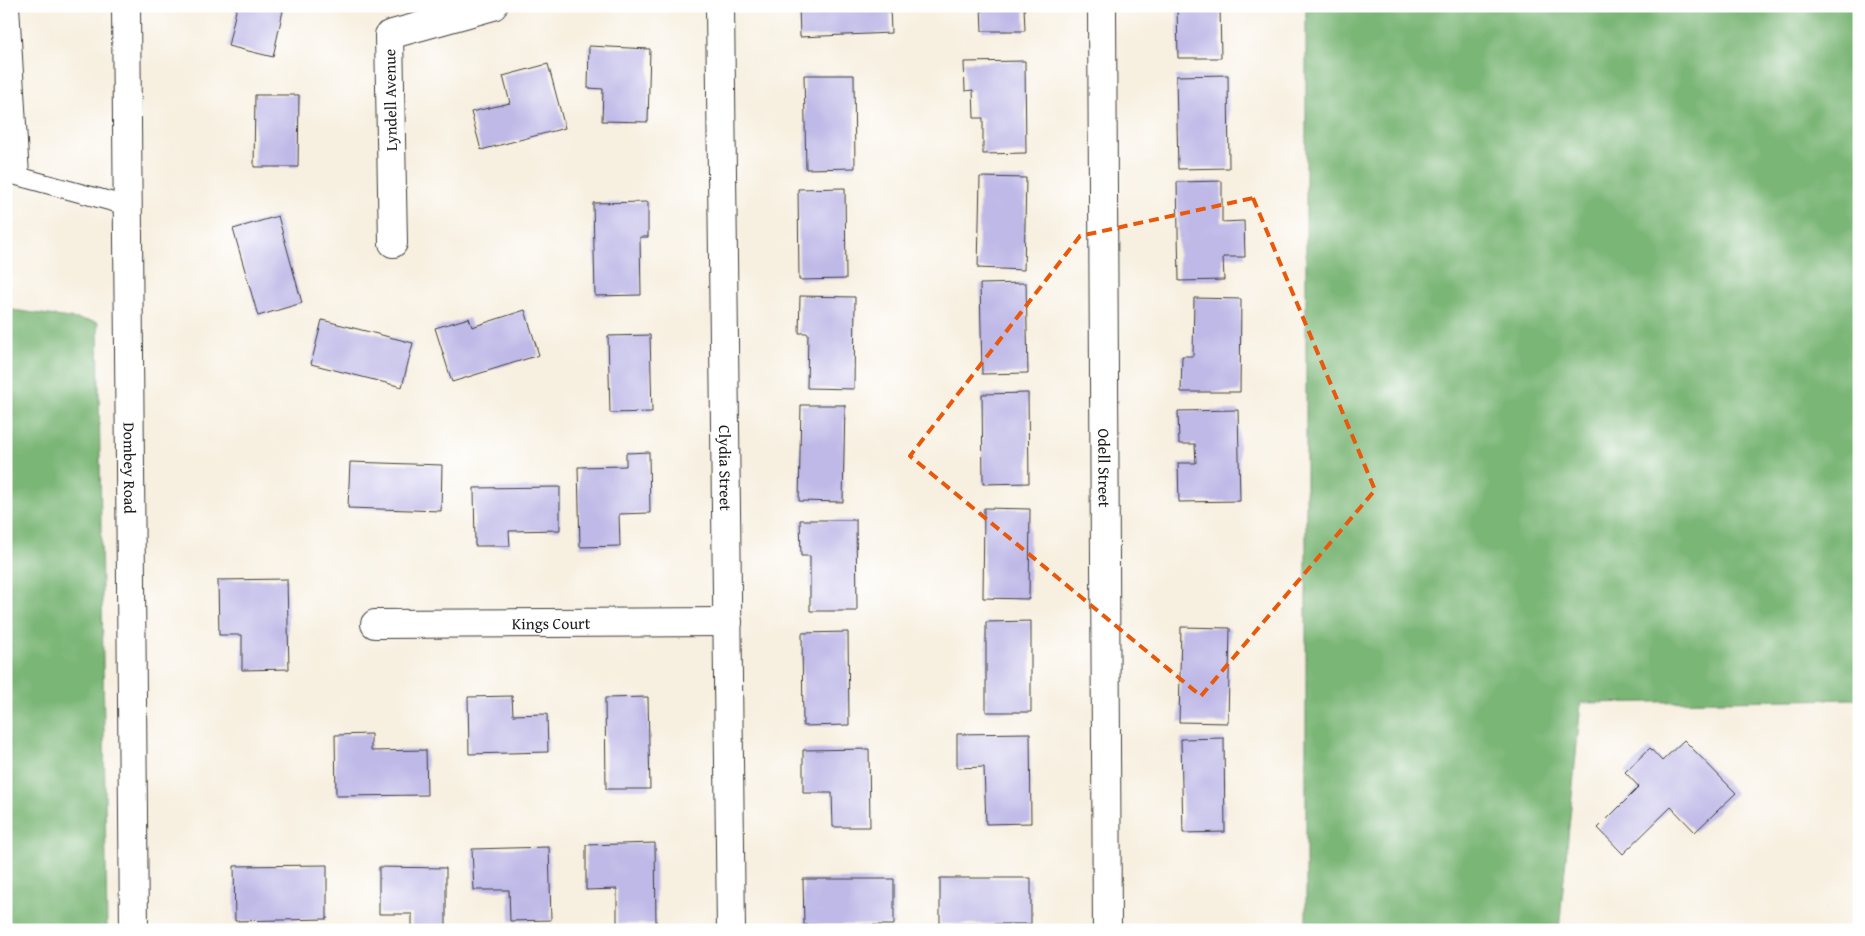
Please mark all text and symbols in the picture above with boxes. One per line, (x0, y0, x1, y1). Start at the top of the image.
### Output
street label: Lyndell Avenue (377, 49, 403, 151)
street label: Dombey Road (118, 422, 142, 514)
street label: Clydia Street (713, 425, 738, 511)
street label: Odell Street (1092, 429, 1117, 508)
street label: Kings Court (512, 611, 591, 635)

